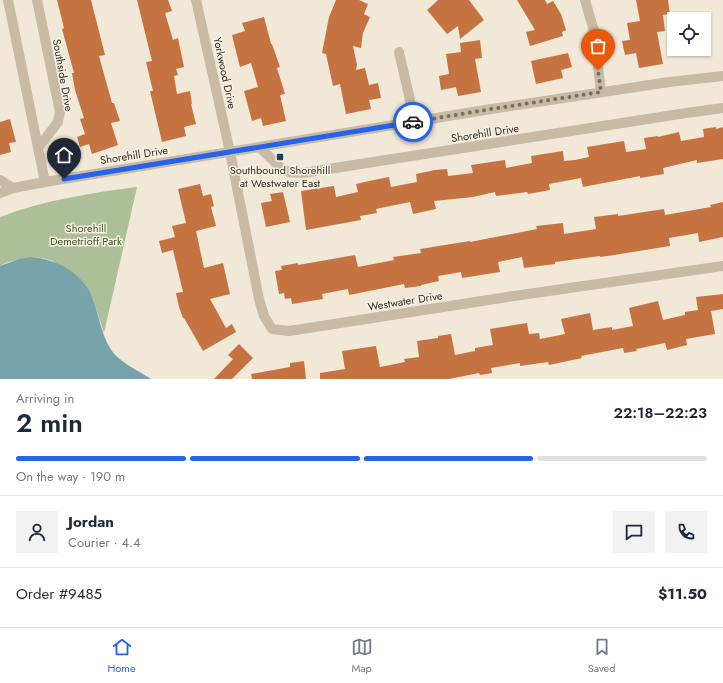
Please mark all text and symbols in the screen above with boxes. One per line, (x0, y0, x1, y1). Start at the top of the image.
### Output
map controls (667, 12, 711, 56)
button: locate (667, 12, 711, 56)
pin (581, 29, 615, 70)
icon: bag (587, 35, 609, 57)
street label: Yorkwood Drive (210, 36, 241, 111)
street label: Southside Drive (49, 38, 77, 113)
courier (393, 102, 433, 142)
icon: car (402, 111, 424, 133)
street label: Shorehill Drive (450, 120, 520, 146)
pin (47, 138, 81, 179)
street label: Shorehill Drive (99, 142, 169, 168)
icon: home (53, 144, 75, 166)
marker: Southbound Shorehill at Westwater East (275, 152, 285, 162)
place label: Southbound Shorehill at Westwater East (230, 162, 330, 191)
park label: Shorehill Demetrioff Park (50, 220, 122, 249)
street label: Westwater Drive (367, 287, 444, 315)
text: Arriving in (16, 389, 74, 408)
text: 22:18–22:23 (613, 402, 707, 424)
text: 2 min (16, 404, 83, 442)
text: On the way · 190 m (16, 467, 125, 486)
button: person (16, 511, 58, 553)
text: Jordan (68, 511, 114, 533)
button: chat (613, 511, 655, 553)
button: phone (665, 511, 707, 553)
text: Courier · 4.4 (68, 533, 141, 552)
text: Order #9485 (16, 583, 102, 605)
text: $11.50 (658, 583, 707, 605)
tab: Home (108, 636, 136, 676)
tab: Map (351, 636, 373, 676)
tab: Saved (588, 636, 616, 676)

